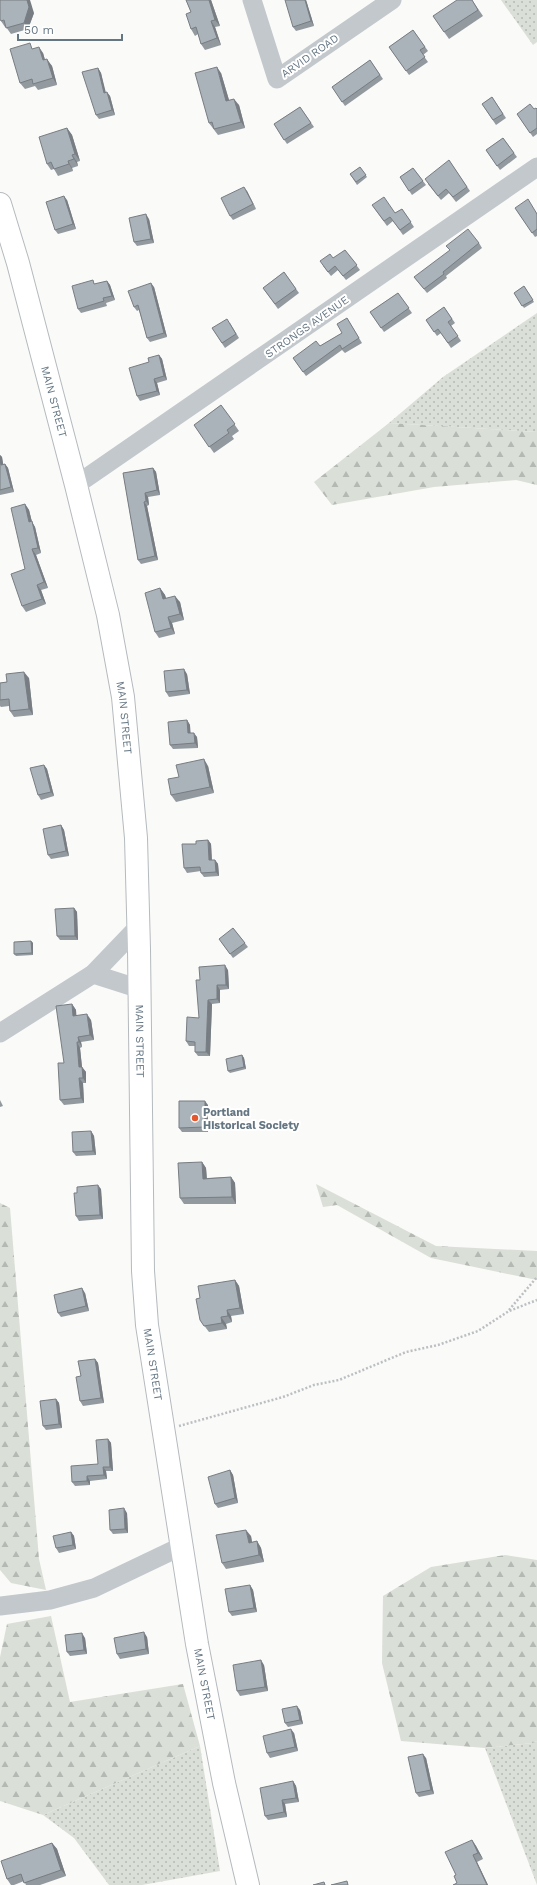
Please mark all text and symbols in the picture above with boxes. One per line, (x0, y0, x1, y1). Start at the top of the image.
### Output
scale bar (18, 16, 122, 42)
text: 50 m (24, 23, 54, 37)
street label: ARVID ROAD (279, 31, 341, 81)
street label: STRONGS AVENUE (263, 293, 351, 361)
street label: MAIN STREET (39, 365, 70, 439)
street label: MAIN STREET (114, 680, 135, 755)
street label: MAIN STREET (133, 1004, 147, 1078)
place label: Portland Historical Society (203, 1106, 300, 1132)
marker: Portland Historical Society (190, 1113, 200, 1123)
street label: MAIN STREET (141, 1327, 165, 1402)
street label: MAIN STREET (191, 1647, 218, 1722)

